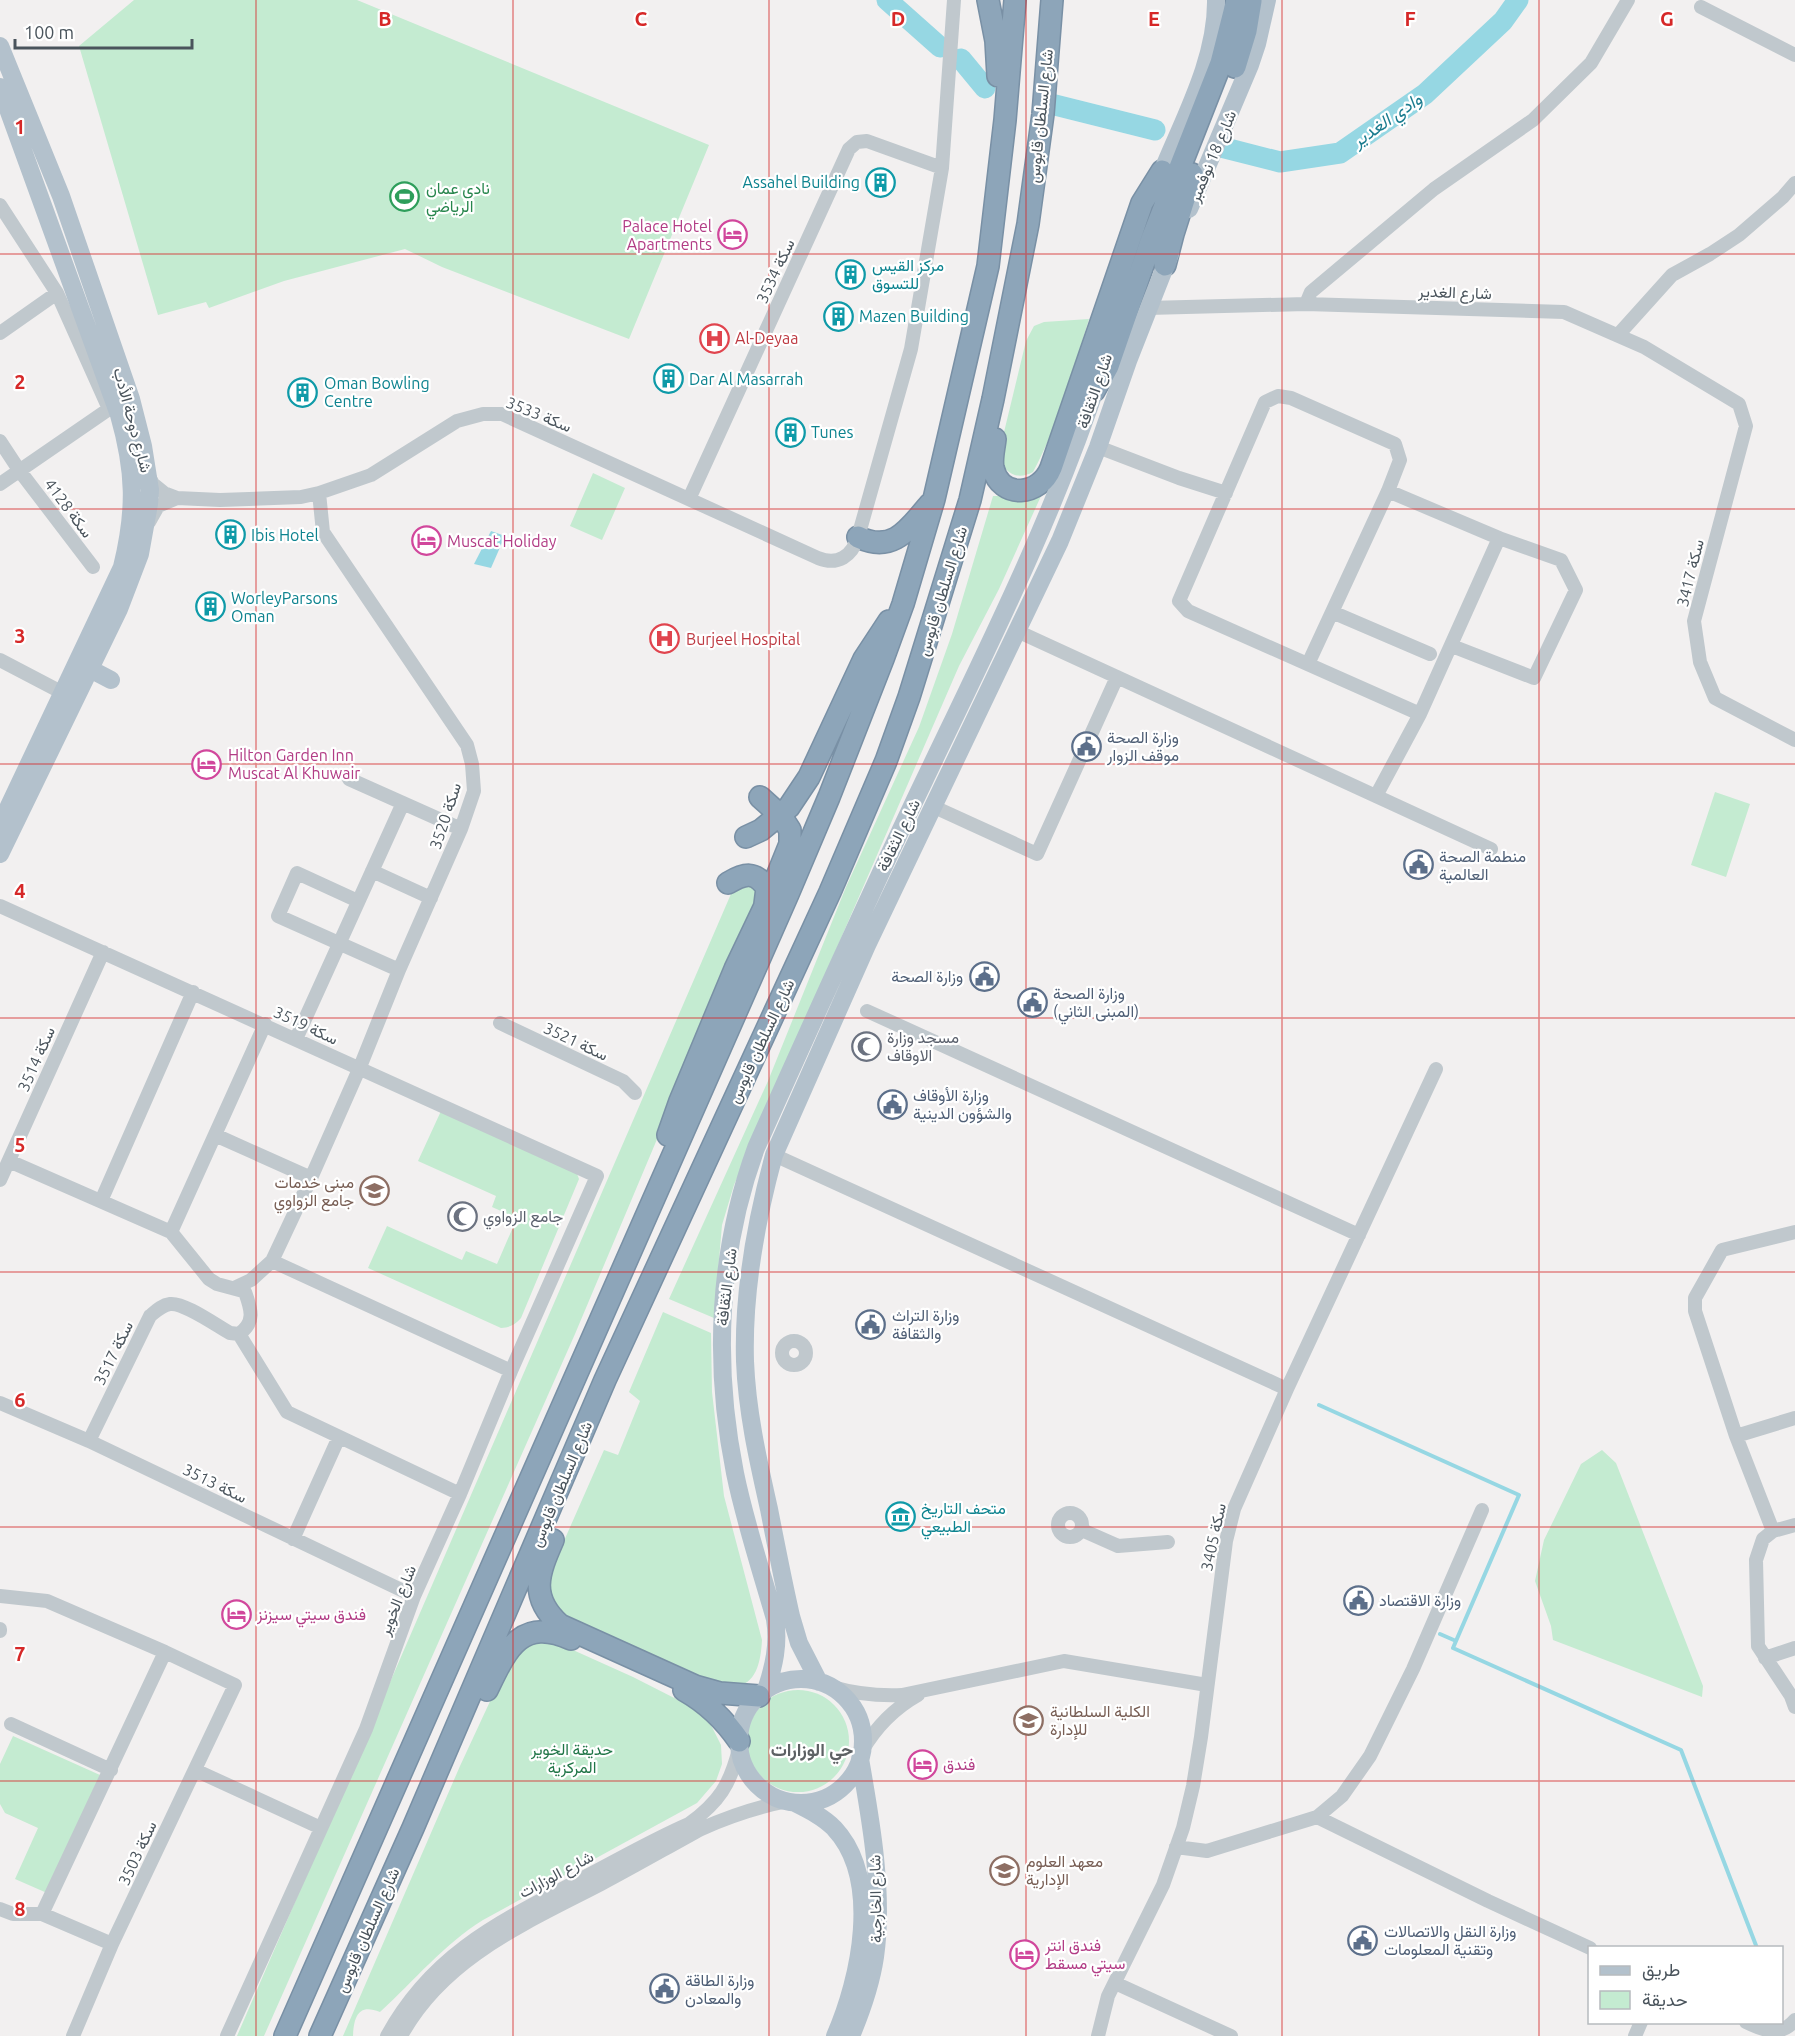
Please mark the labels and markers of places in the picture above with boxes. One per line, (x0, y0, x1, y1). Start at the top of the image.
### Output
building icon: Assahel Building (865, 166, 897, 198)
place label: Assahel Building (742, 173, 860, 191)
place label: نادي عمان الرياضي (426, 179, 490, 220)
sports icon: نادي عمان الرياضي (389, 181, 421, 213)
place label: Palace Hotel Apartments (622, 217, 712, 253)
hotel icon: Palace Hotel Apartments (717, 219, 749, 251)
place label: مركز القيس للتسوق (872, 256, 944, 294)
building icon: مركز القيس للتسوق (835, 258, 867, 290)
building icon: Mazen Building (822, 300, 854, 332)
place label: Mazen Building (859, 307, 969, 325)
hospital icon: Al-Deyaa (698, 322, 730, 354)
place label: Al-Deyaa (735, 329, 799, 347)
building icon: Dar Al Masarrah (652, 363, 684, 395)
place label: Dar Al Masarrah (689, 370, 803, 388)
place label: Oman Bowling Centre (324, 374, 430, 410)
building icon: Oman Bowling Centre (287, 376, 319, 408)
building icon: Tunes (774, 416, 806, 448)
place label: Tunes (811, 423, 854, 441)
building icon: Ibis Hotel (214, 519, 246, 551)
hotel icon: Muscat Holiday (410, 525, 442, 557)
place label: Ibis Hotel (251, 526, 319, 544)
place label: Muscat Holiday (447, 532, 557, 550)
place label: WorleyParsons Oman (231, 589, 338, 625)
building icon: WorleyParsons Oman (194, 591, 226, 623)
hospital icon: Burjeel Hospital (649, 623, 681, 655)
place label: Burjeel Hospital (686, 630, 800, 648)
place label: وزارة الصحة موقف الزوار (1106, 728, 1179, 766)
public building icon: وزارة الصحة موقف الزوار (1070, 730, 1102, 762)
place label: Hilton Garden Inn Muscat Al Khuwair (228, 746, 360, 782)
hotel icon: Hilton Garden Inn Muscat Al Khuwair (191, 748, 223, 780)
place label: منطمة الصحة العالمية (1439, 847, 1526, 884)
public building icon: منطمة الصحة العالمية (1402, 849, 1434, 881)
public building icon: وزارة الصحة (968, 960, 1000, 992)
place label: وزارة الصحة (891, 967, 963, 987)
place label: وزارة الصحة (المبنى الثاني) (1053, 984, 1139, 1025)
public building icon: وزارة الصحة (المبنى الثاني) (1016, 986, 1048, 1018)
place label: مسجد وزارة الاوقاف (887, 1028, 959, 1066)
mosque icon: مسجد وزارة الاوقاف (850, 1030, 882, 1062)
place label: وزارة الأوقاف والشؤون الدينية (913, 1086, 1012, 1124)
public building icon: وزارة الأوقاف والشؤون الدينية (876, 1088, 908, 1120)
place label: مبنى خدمات جامع الزواوي (274, 1173, 354, 1214)
school or university icon: مبنى خدمات جامع الزواوي (359, 1175, 391, 1207)
mosque icon: جامع الزواوي (446, 1200, 478, 1232)
place label: جامع الزواوي (483, 1207, 563, 1230)
place label: وزارة التراث والثقافة (892, 1306, 959, 1344)
public building icon: وزارة التراث والثقافة (855, 1308, 887, 1340)
place label: متحف التاريخ الطبيعي (921, 1499, 1006, 1540)
museum icon: متحف التاريخ الطبيعي (884, 1501, 916, 1533)
public building icon: وزارة الاقتصاد (1342, 1584, 1374, 1616)
place label: وزارة الاقتصاد (1379, 1591, 1461, 1611)
hotel icon: فندق سيتي سيزنز (220, 1598, 252, 1630)
place label: فندق سيتي سيزنز (256, 1605, 366, 1628)
place label: الكلية السلطانية للإدارة (1050, 1702, 1150, 1740)
school or university icon: الكلية السلطانية للإدارة (1013, 1704, 1045, 1736)
hotel icon: فندق (906, 1748, 938, 1780)
place label: فندق (943, 1755, 975, 1774)
place label: معهد العلوم الإدارية (1026, 1852, 1103, 1890)
school or university icon: معهد العلوم الإدارية (989, 1854, 1021, 1886)
place label: وزارة النقل والاتصالات وتقنية المعلومات (1384, 1922, 1516, 1960)
public building icon: وزارة النقل والاتصالات وتقنية المعلومات (1347, 1924, 1379, 1956)
place label: فندق انتر سيتي مسقط (1044, 1936, 1125, 1977)
hotel icon: فندق انتر سيتي مسقط (1008, 1938, 1040, 1970)
place label: وزارة الطاقة والمعادن (685, 1971, 754, 2009)
public building icon: وزارة الطاقة والمعادن (648, 1973, 680, 2005)

